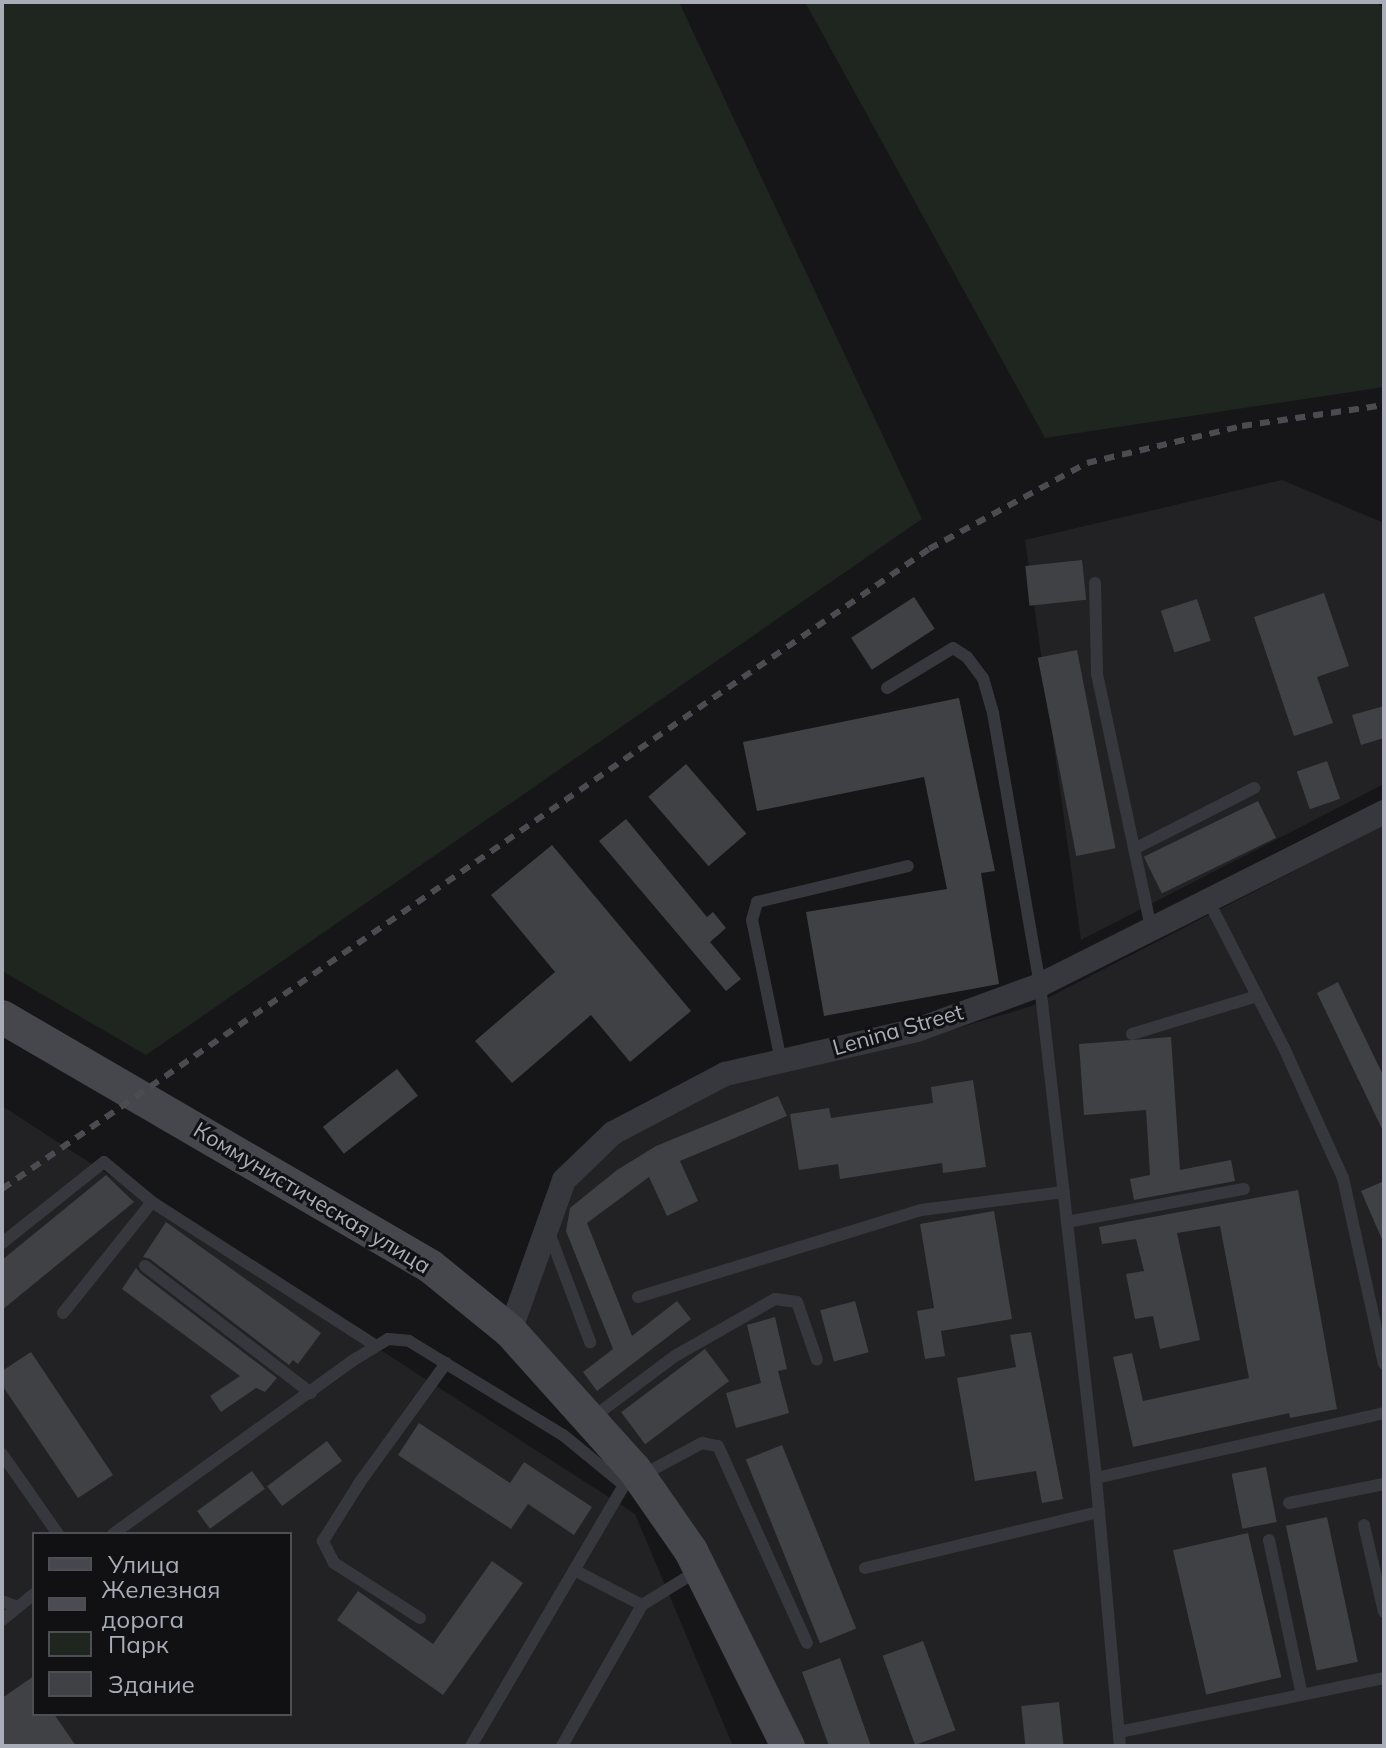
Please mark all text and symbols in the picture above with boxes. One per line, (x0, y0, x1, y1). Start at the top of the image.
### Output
street label: Lenina Street (830, 999, 966, 1061)
street label: Коммунистическая улица (189, 1117, 435, 1279)
legend (32, 1532, 292, 1716)
text: Улица (108, 1549, 180, 1579)
text: Железная дорога (102, 1574, 220, 1634)
text: Парк (108, 1629, 169, 1659)
text: Здание (108, 1669, 195, 1699)

